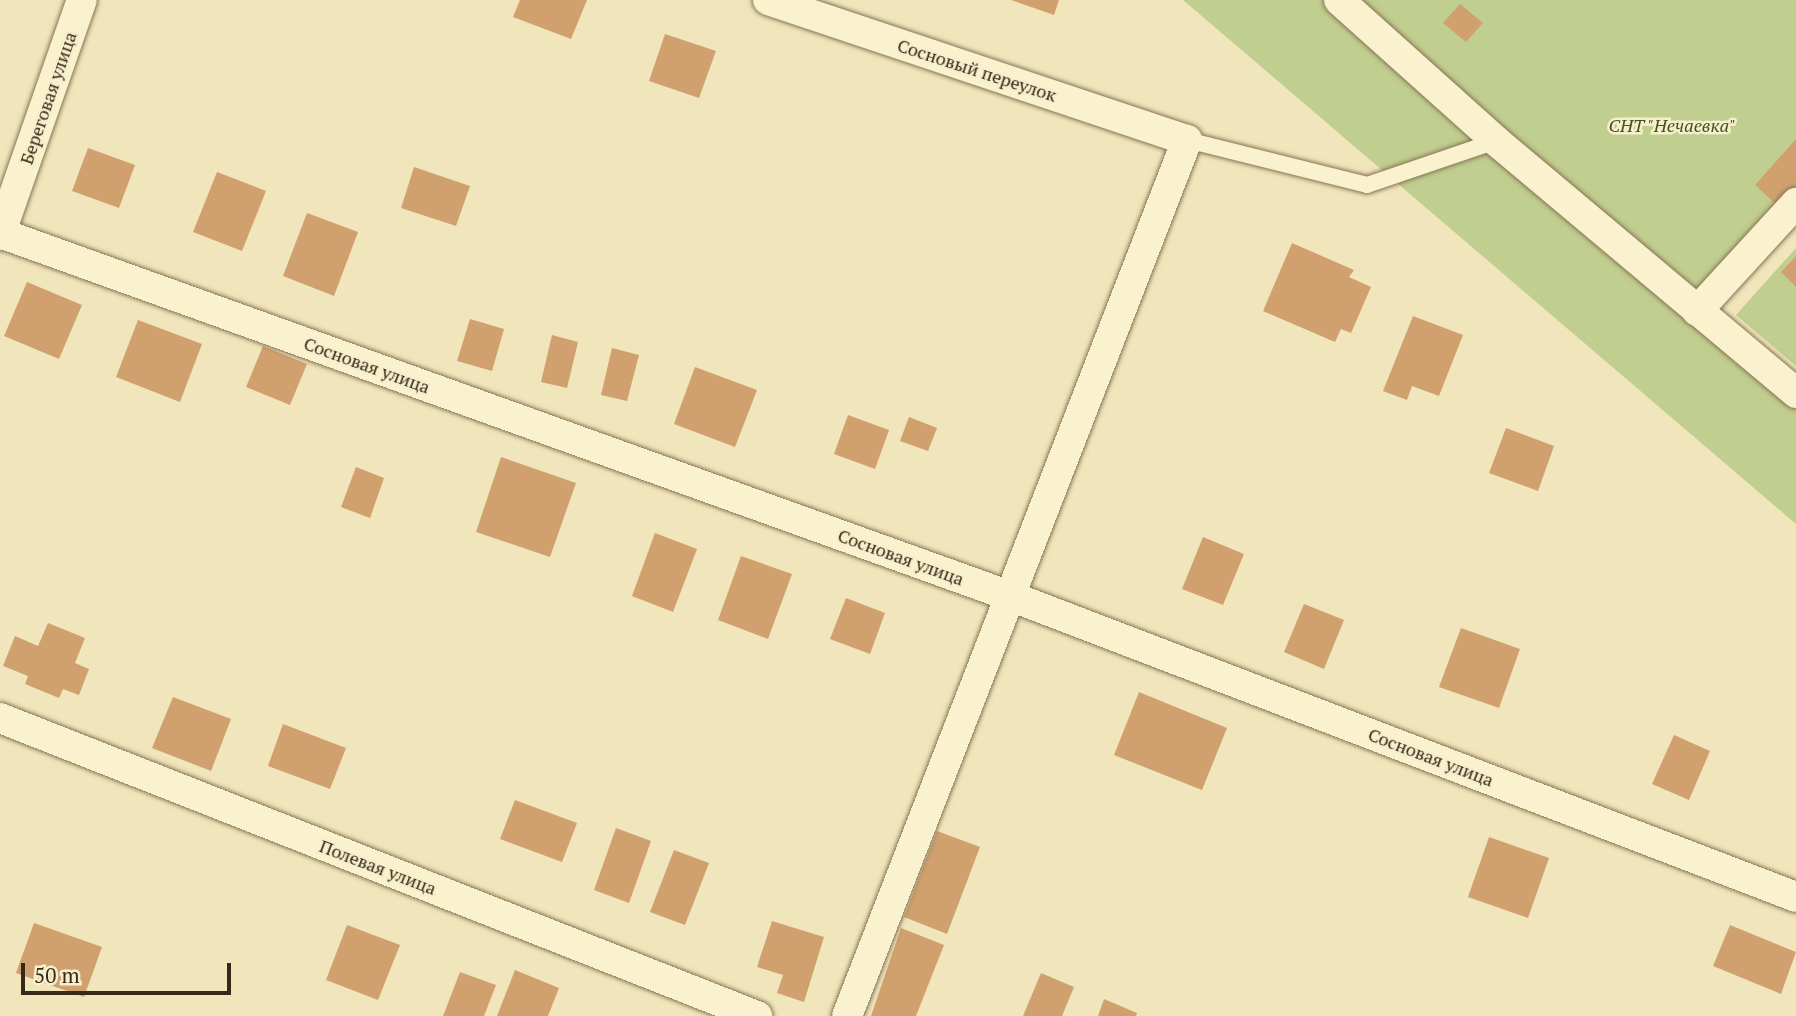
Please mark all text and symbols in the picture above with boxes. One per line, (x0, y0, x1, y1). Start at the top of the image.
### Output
street label: Береговая улица (15, 29, 81, 167)
street label: Сосновый переулок (895, 34, 1059, 106)
park label: СНТ "Нечаевка" (1608, 114, 1736, 136)
street label: Сосновая улица (301, 332, 433, 398)
street label: Сосновая улица (835, 524, 967, 590)
street label: Сосновая улица (1365, 723, 1497, 791)
street label: Полевая улица (317, 835, 439, 899)
scale bar (24, 950, 234, 994)
text: 50 m (34, 961, 80, 989)

